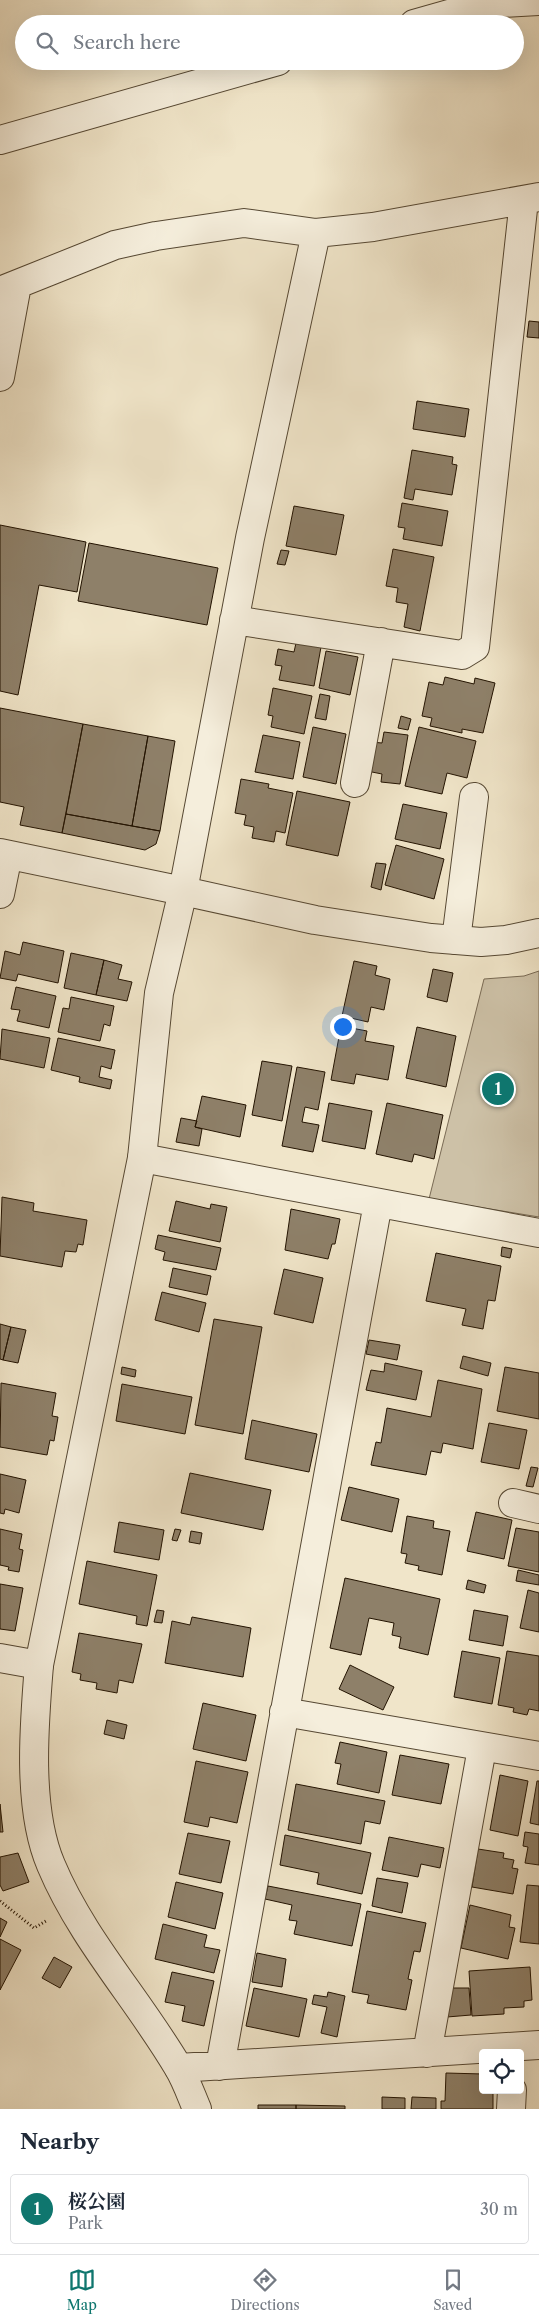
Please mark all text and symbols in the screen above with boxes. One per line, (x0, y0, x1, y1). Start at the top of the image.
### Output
search box (15, 15, 524, 70)
icon: search (33, 29, 61, 57)
text: Search here (73, 31, 181, 54)
your location (330, 1014, 356, 1040)
pin: 1 (482, 1070, 514, 1108)
map controls (479, 2049, 524, 2094)
button: locate (479, 2049, 524, 2094)
text: Nearby (20, 2129, 99, 2154)
text: 桜公園 (68, 2190, 125, 2213)
text: 1 (33, 2199, 41, 2219)
text: 30 m (480, 2199, 518, 2219)
text: Park (68, 2213, 103, 2233)
tab: Map (67, 2266, 97, 2314)
tab: Directions (230, 2266, 300, 2314)
tab: Saved (433, 2266, 472, 2314)

